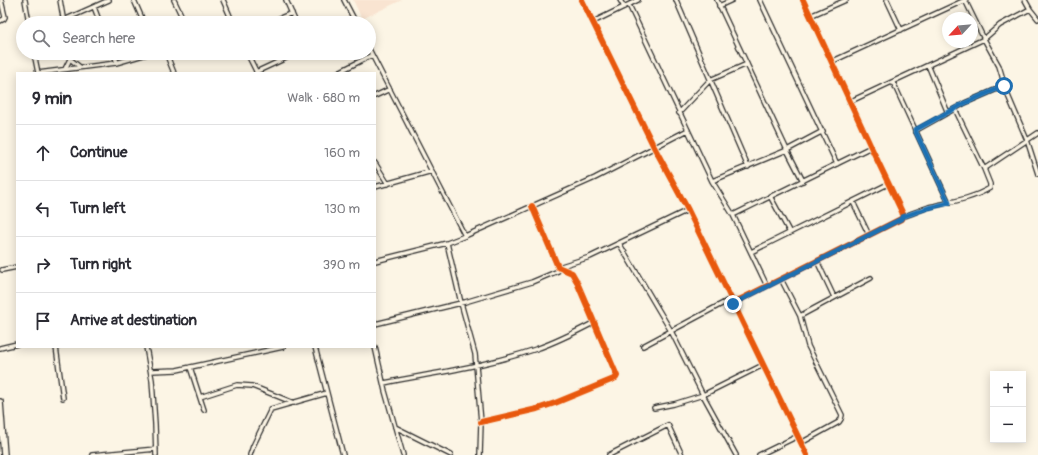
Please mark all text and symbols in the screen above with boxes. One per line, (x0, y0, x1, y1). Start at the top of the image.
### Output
north arrow (942, 12, 978, 48)
search box (16, 16, 376, 60)
icon: search (30, 27, 52, 49)
text: Search here (62, 29, 135, 48)
route start (995, 77, 1013, 95)
text: 9 min (32, 88, 72, 109)
text: Walk · 680 m (287, 90, 360, 106)
icon: ahead (32, 142, 54, 164)
text: Continue (70, 143, 128, 162)
text: 160 m (324, 145, 360, 161)
icon: left (32, 198, 54, 220)
text: Turn left (70, 199, 126, 218)
text: 130 m (324, 201, 360, 217)
icon: right (32, 254, 54, 276)
text: Turn right (70, 255, 131, 274)
text: 390 m (323, 257, 360, 273)
route end (724, 295, 742, 313)
icon: arrive (32, 310, 54, 332)
text: Arrive at destination (70, 311, 197, 330)
map controls (990, 371, 1026, 443)
button: + (990, 371, 1026, 407)
button: − (990, 407, 1026, 443)

